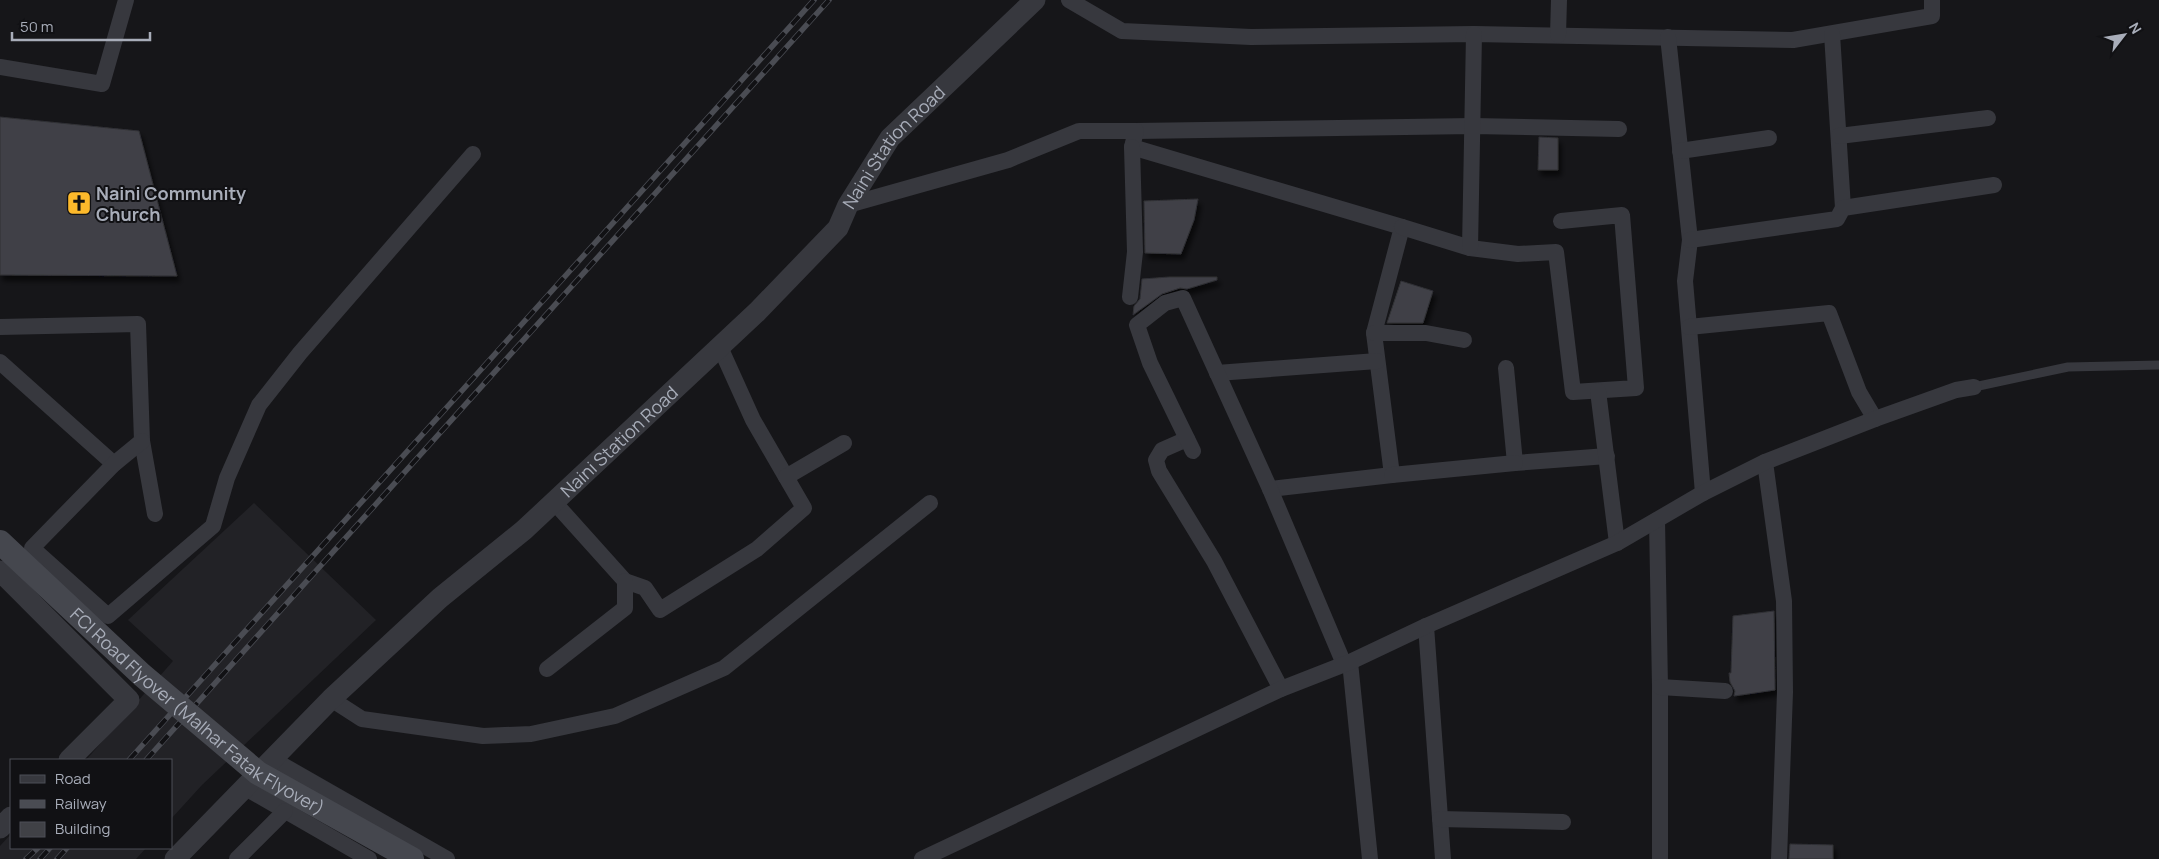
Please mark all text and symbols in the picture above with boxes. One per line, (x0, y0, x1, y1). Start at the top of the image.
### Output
scale bar (12, 10, 150, 42)
north arrow (2099, 10, 2149, 60)
text: 50 m (20, 16, 54, 37)
text: N (2125, 19, 2146, 37)
street label: Naini Station Road (837, 80, 950, 213)
place label: Naini Community Church (96, 181, 246, 226)
church icon: Naini Community Church (66, 190, 92, 216)
street label: Naini Station Road (555, 380, 683, 502)
street label: FCI Road Flyover (Malhar Fatak Flyover) (66, 603, 332, 817)
legend (10, 759, 172, 849)
text: Railway (55, 793, 107, 814)
text: Building (55, 818, 110, 839)

